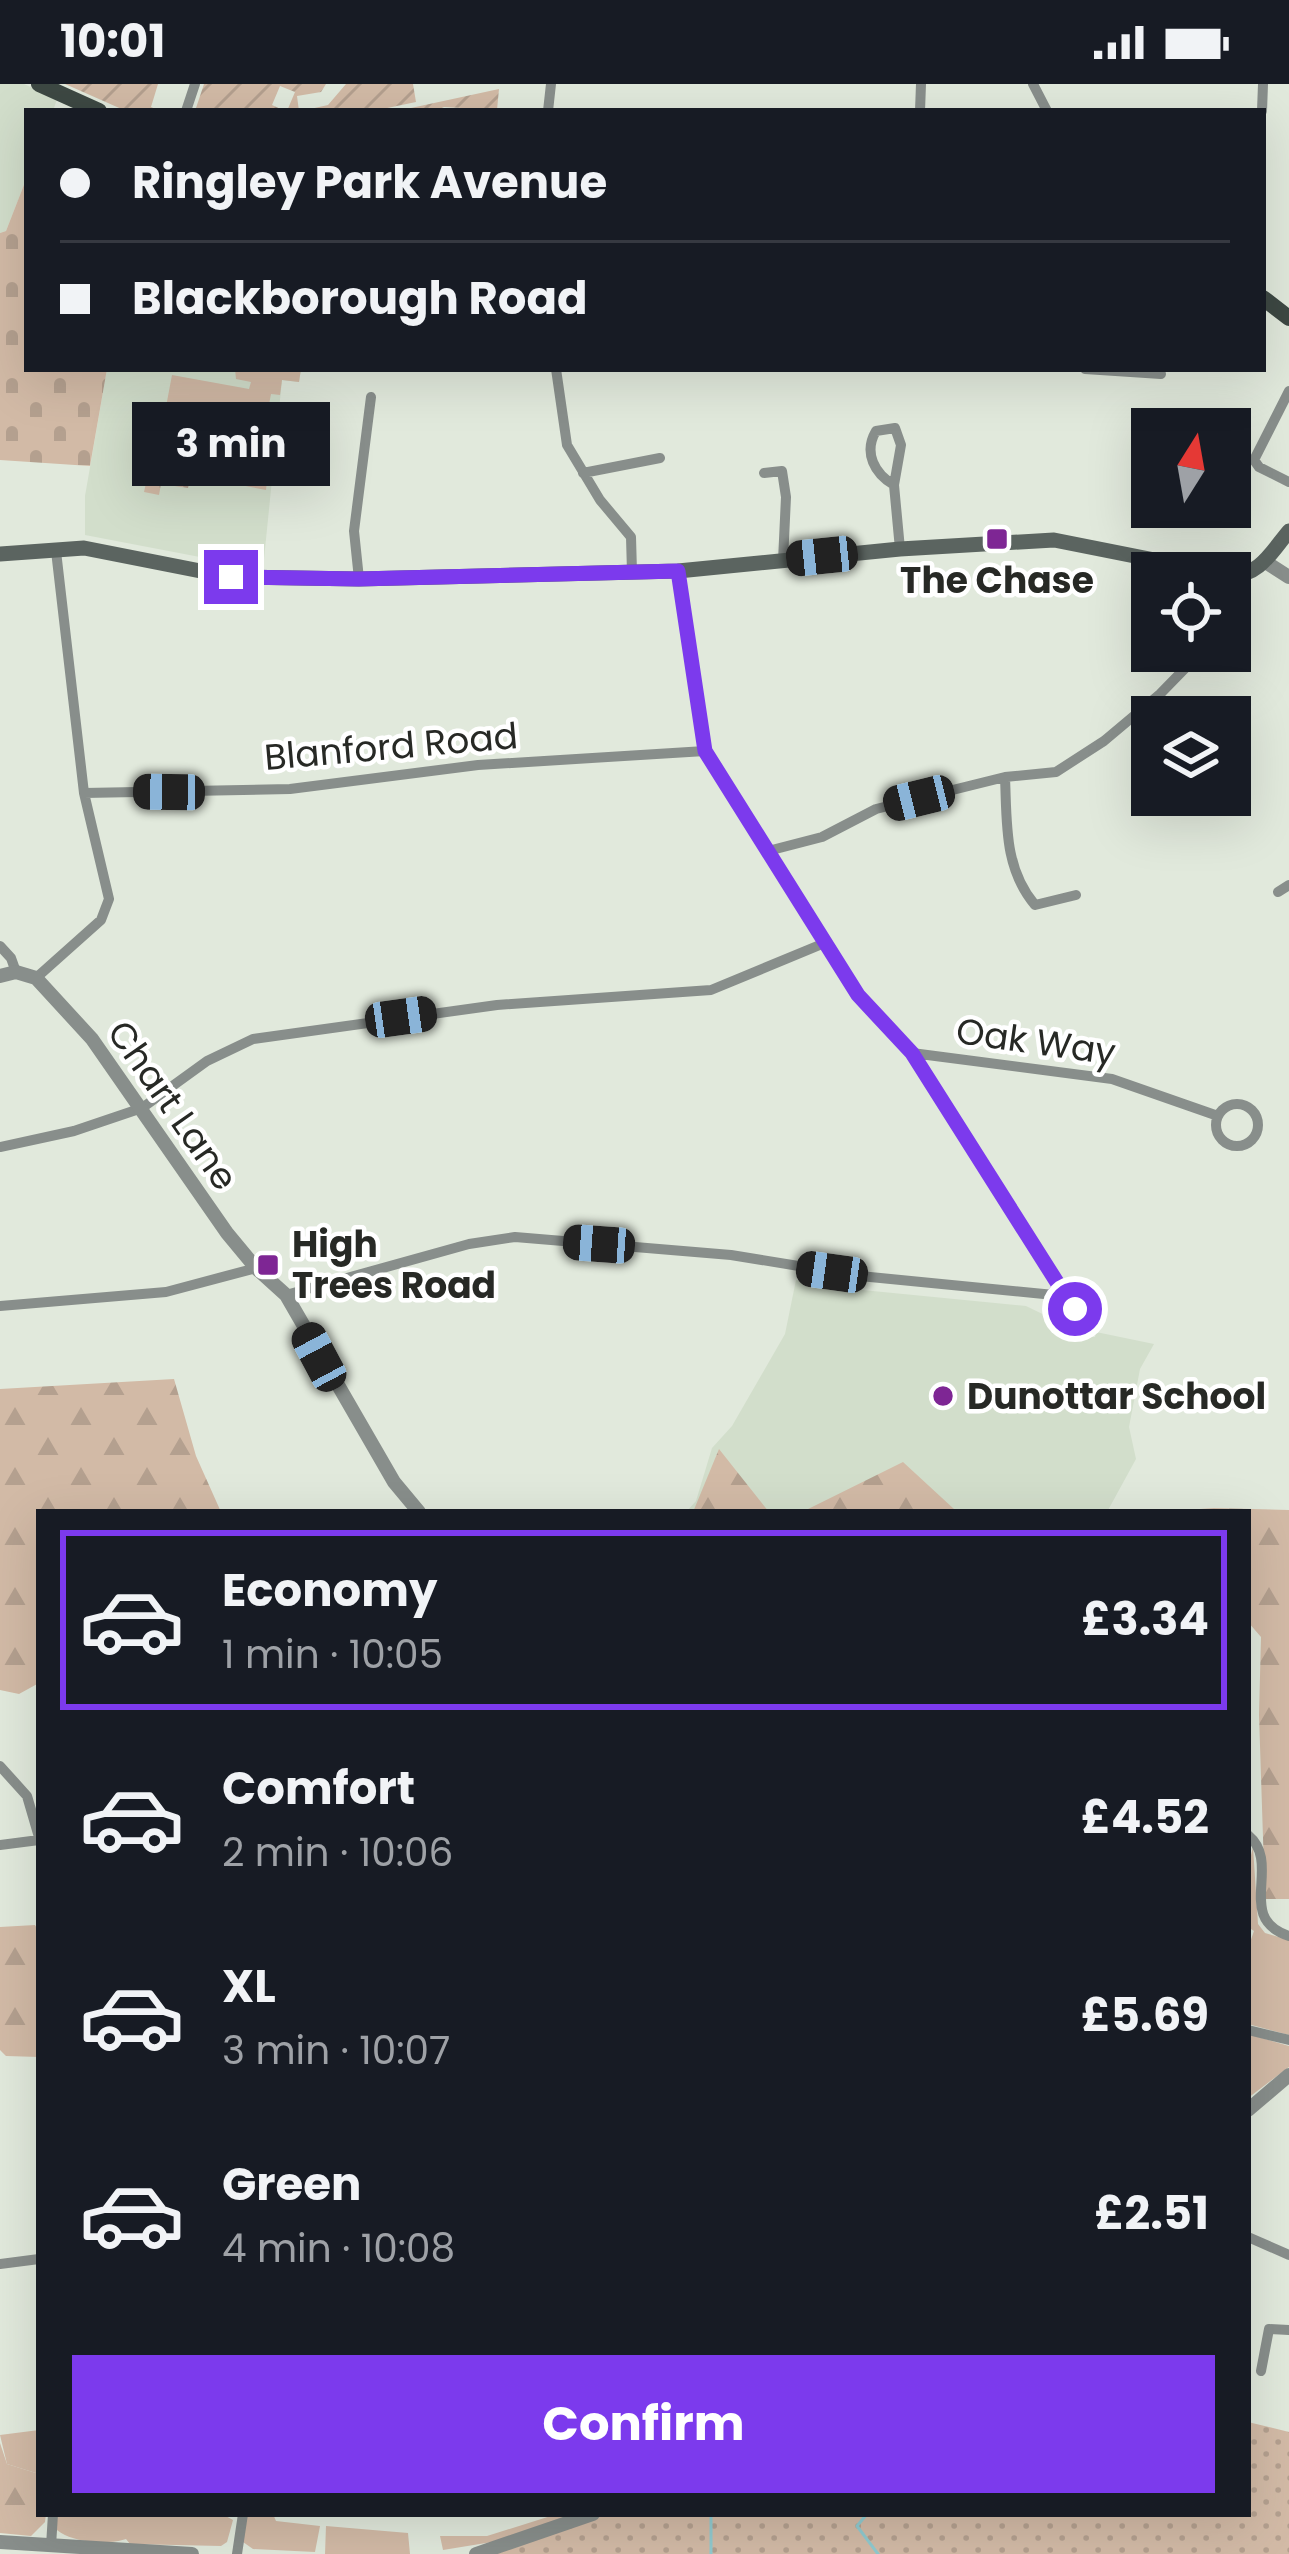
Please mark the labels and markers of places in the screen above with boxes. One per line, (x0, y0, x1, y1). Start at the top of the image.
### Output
marker: The Chase (984, 526, 1010, 552)
place label: The Chase (900, 555, 1094, 606)
place label: High Trees Road (292, 1219, 496, 1311)
marker: High Trees Road (255, 1252, 281, 1278)
place label: Dunottar School (967, 1371, 1266, 1422)
marker: Dunottar School (930, 1383, 956, 1409)

